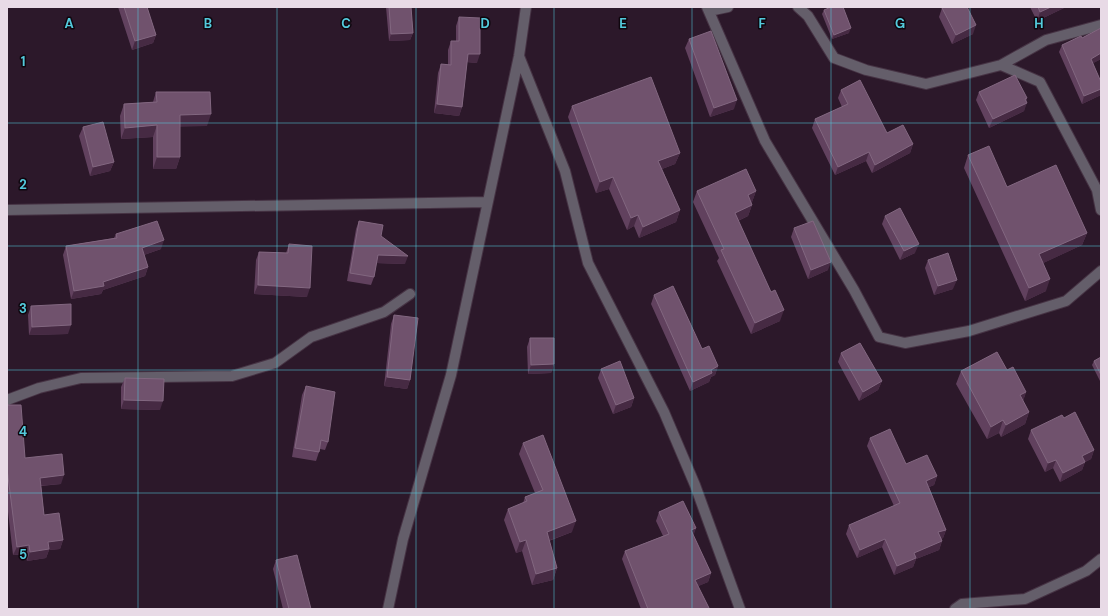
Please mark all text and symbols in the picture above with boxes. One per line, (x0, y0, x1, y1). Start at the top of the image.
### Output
text: A (64, 15, 74, 32)
text: B (204, 15, 212, 32)
text: C (341, 15, 351, 32)
text: D (480, 15, 490, 32)
text: E (619, 15, 627, 32)
text: F (758, 15, 766, 32)
text: G (895, 15, 905, 32)
text: H (1034, 15, 1044, 32)
text: 1 (21, 53, 25, 70)
text: 2 (19, 176, 27, 193)
text: 3 (19, 300, 27, 317)
text: 4 (19, 423, 27, 440)
text: 5 (19, 546, 27, 563)

